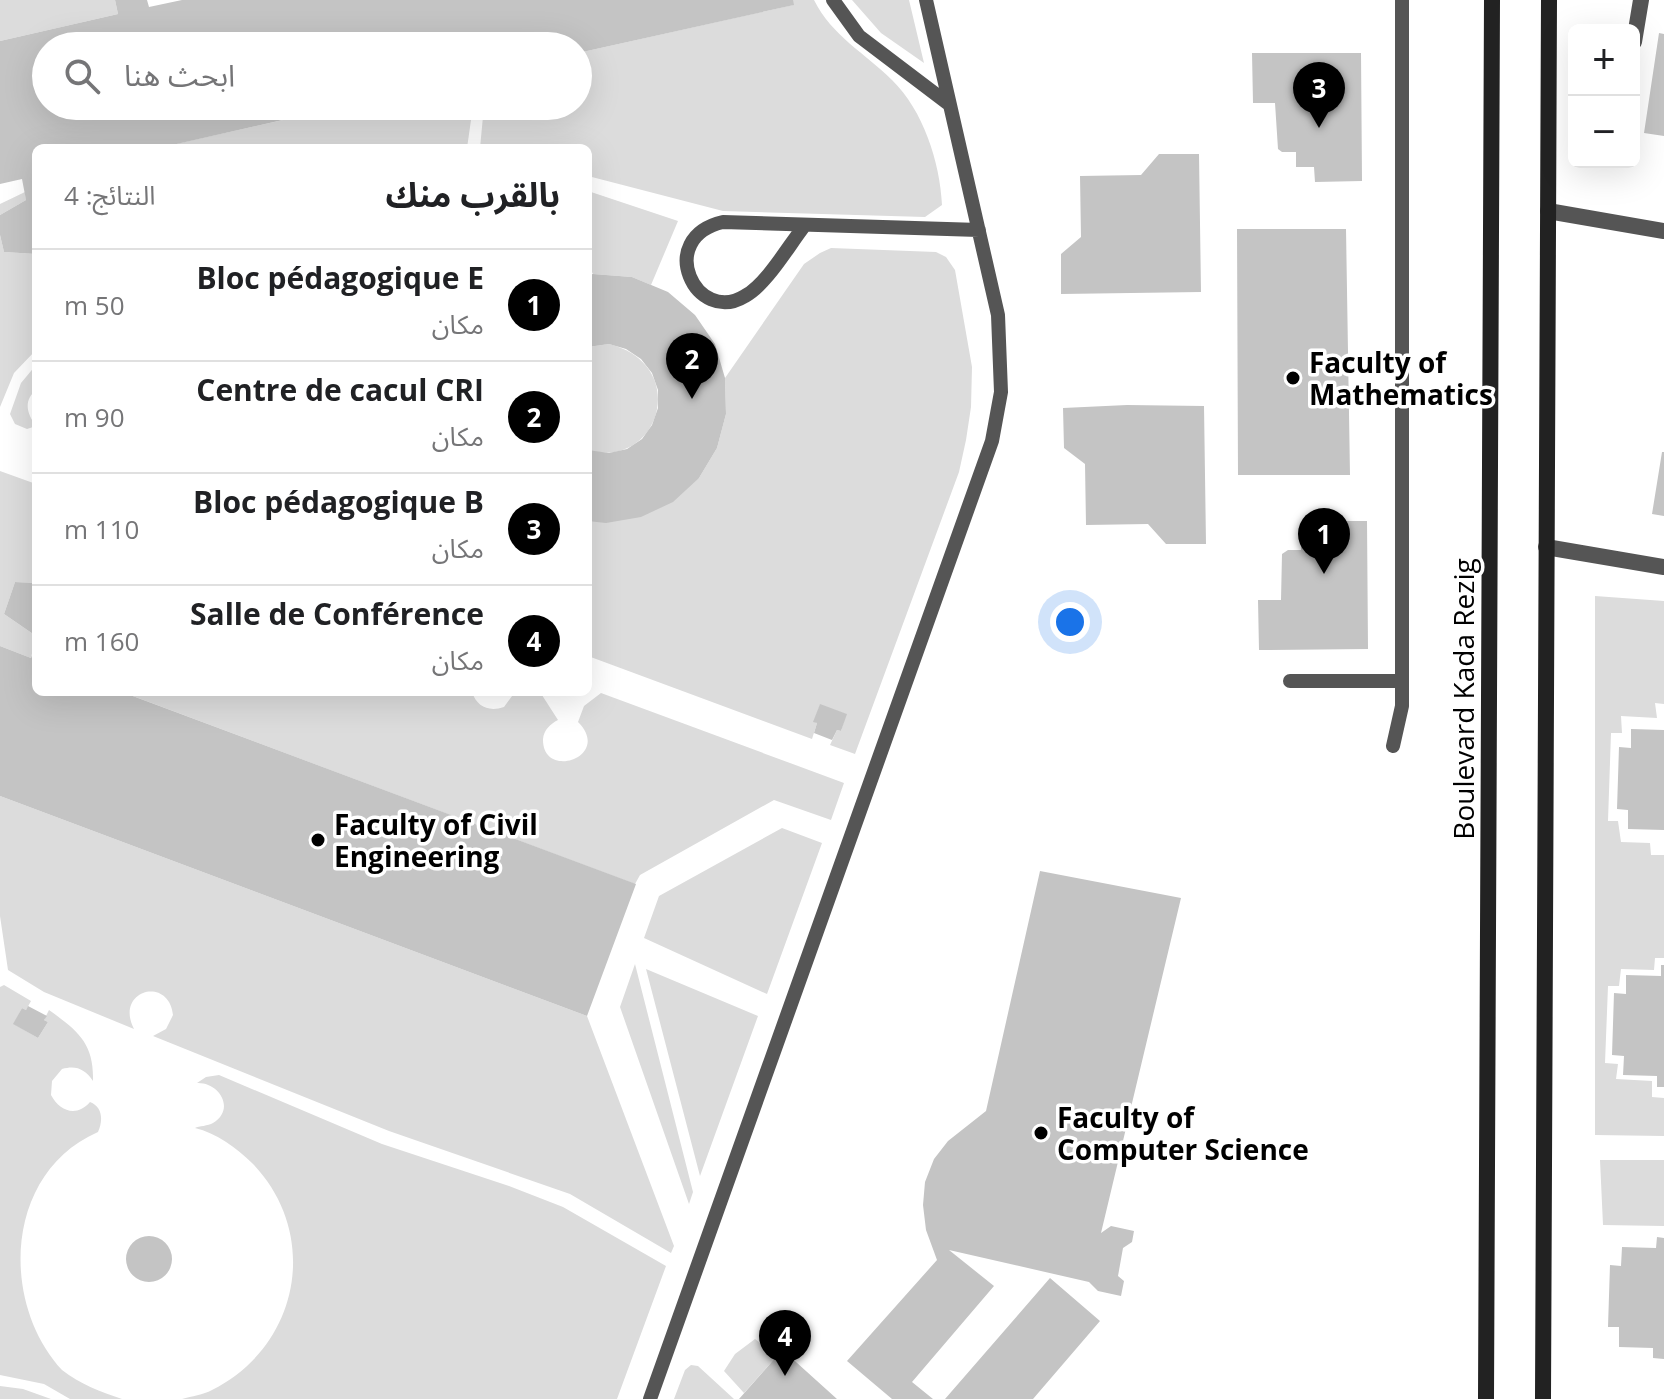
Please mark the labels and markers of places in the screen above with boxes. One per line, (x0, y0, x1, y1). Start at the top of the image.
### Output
pin: 3 (1293, 62, 1345, 128)
pin: 2 (666, 333, 718, 399)
place label: Faculty of Mathematics (1309, 343, 1493, 413)
marker: Faculty of Mathematics (1284, 369, 1302, 387)
pin: 1 (1298, 508, 1350, 574)
place label: Faculty of Civil Engineering (334, 805, 538, 875)
marker: Faculty of Civil Engineering (309, 831, 327, 849)
place label: Faculty of Computer Science (1057, 1098, 1309, 1168)
marker: Faculty of Computer Science (1032, 1124, 1050, 1142)
pin: 4 (759, 1310, 811, 1376)

